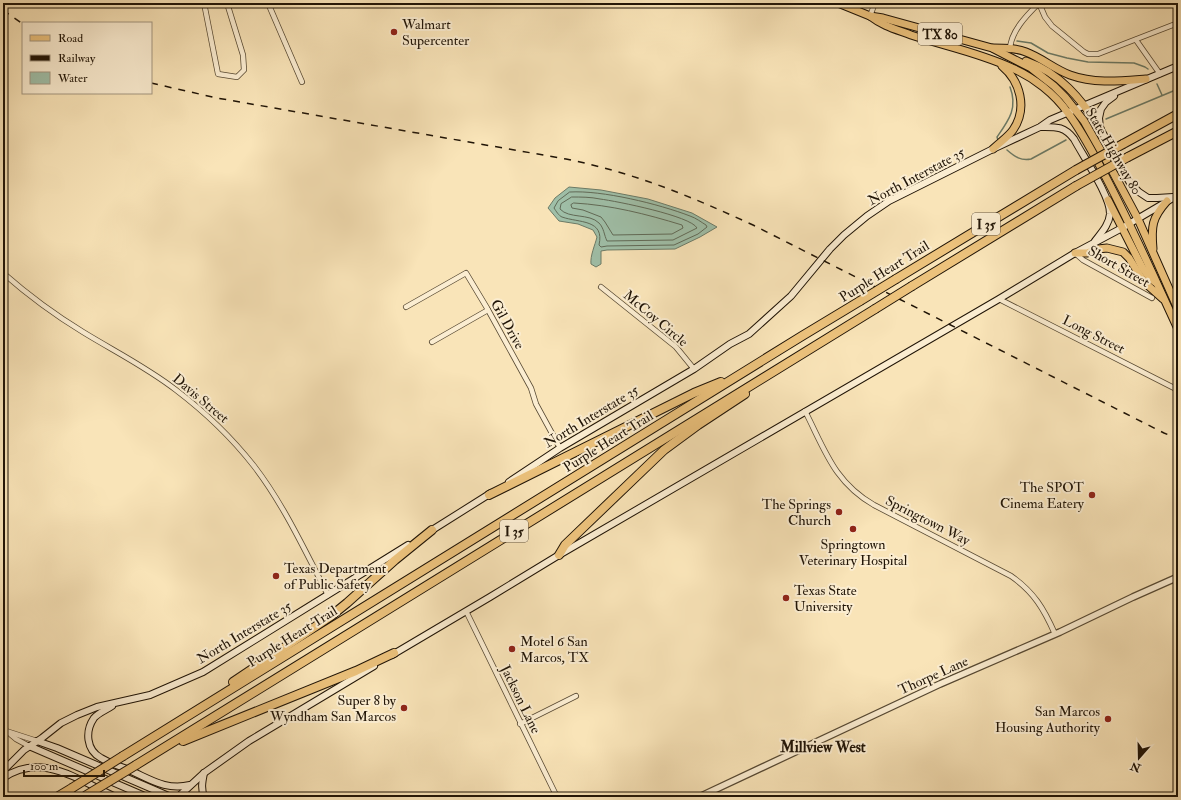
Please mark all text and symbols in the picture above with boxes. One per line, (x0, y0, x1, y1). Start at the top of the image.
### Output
place label: Walmart Supercenter (401, 16, 470, 50)
legend (22, 22, 152, 94)
road number: TX 80 (918, 23, 962, 45)
marker: Walmart Supercenter (389, 27, 399, 37)
text: Road (58, 31, 83, 46)
text: Railway (58, 51, 96, 66)
text: Water (57, 71, 88, 86)
street label: State Highway 80 (1081, 105, 1145, 198)
street label: North Interstate 35 (865, 143, 968, 209)
road number: I 35 (972, 213, 1000, 235)
street label: Purple Heart Trail (836, 237, 933, 307)
street label: Short Street (1085, 242, 1153, 291)
street label: McCoy Circle (619, 286, 692, 351)
street label: Gil Drive (487, 296, 528, 352)
street label: Long Street (1060, 311, 1128, 358)
street label: Davis Street (169, 370, 233, 427)
street label: North Interstate 35 (541, 381, 642, 451)
street label: Purple Heart Trail (560, 407, 657, 477)
place label: The SPOT Cinema Eatery (1000, 479, 1085, 513)
marker: The SPOT Cinema Eatery (1087, 490, 1097, 500)
street label: Springtown Way (882, 492, 974, 550)
place label: The Springs Church (762, 496, 832, 529)
marker: The Springs Church (834, 507, 844, 517)
road number: I 35 (500, 520, 528, 542)
marker: Springtown Veterinary Hospital (848, 524, 858, 534)
place label: Springtown Veterinary Hospital (799, 536, 908, 570)
place label: Texas Department of Public Safety (284, 560, 387, 594)
marker: Texas Department of Public Safety (271, 571, 281, 581)
place label: Texas State University (794, 582, 857, 616)
marker: Texas State University (781, 593, 791, 603)
street label: North Interstate 35 (194, 597, 295, 667)
street label: Purple Heart Trail (244, 602, 341, 672)
place label: Motel 6 San Marcos, TX (520, 633, 589, 666)
marker: Motel 6 San Marcos, TX (507, 644, 517, 654)
street label: Thorpe Lane (896, 652, 971, 699)
street label: Jackson Lane (496, 661, 544, 736)
place label: Super 8 by Wyndham San Marcos (269, 692, 397, 726)
marker: Super 8 by Wyndham San Marcos (399, 703, 409, 713)
place label: San Marcos Housing Authority (995, 703, 1101, 737)
marker: San Marcos Housing Authority (1103, 714, 1113, 724)
district label: Millview West (779, 738, 866, 757)
north arrow (1119, 738, 1159, 778)
scale bar (24, 752, 104, 778)
text: 100 m (30, 759, 59, 774)
text: N (1128, 759, 1144, 775)

